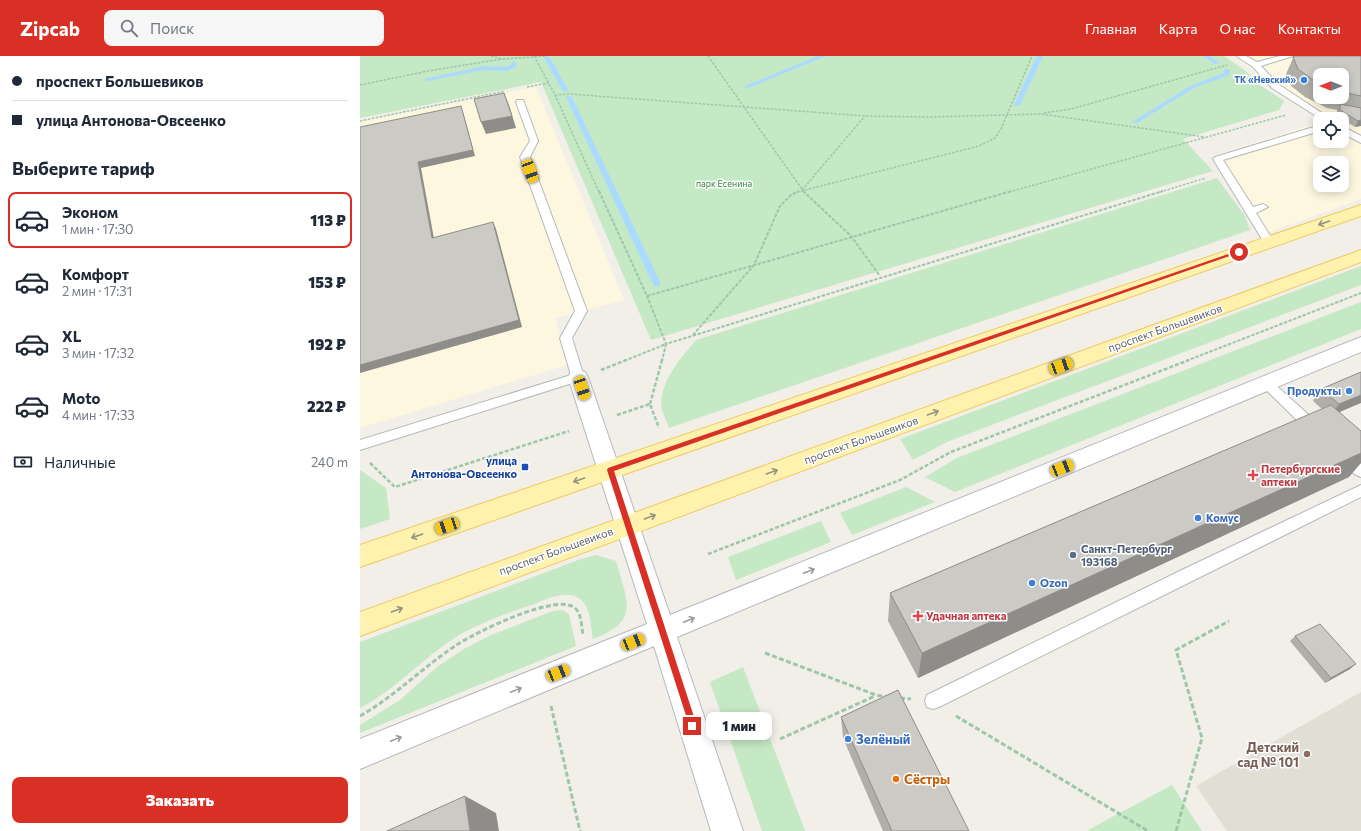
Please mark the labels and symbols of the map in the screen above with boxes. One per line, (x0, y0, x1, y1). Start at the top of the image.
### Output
north arrow (1313, 68, 1349, 104)
place label: ТК «Невский» (1234, 74, 1296, 85)
marker: ТК «Невский» (1299, 75, 1309, 85)
car (520, 158, 540, 184)
park label: парк Есенина (696, 178, 752, 189)
one-way arrow (1318, 220, 1331, 227)
route start (1230, 243, 1248, 261)
street label: проспект Большевиков (1106, 301, 1224, 354)
car (1048, 356, 1074, 376)
car (573, 375, 591, 401)
place label: Продукты (1287, 384, 1341, 397)
marker: Продукты (1344, 386, 1354, 396)
one-way arrow (927, 408, 939, 416)
street label: проспект Большевиков (802, 413, 920, 466)
place label: улица Антонова-Овсеенко (411, 454, 517, 480)
car (1049, 458, 1075, 478)
marker: улица Антонова-Овсеенко (520, 462, 530, 472)
place label: Петербургские аптеки (1261, 462, 1340, 488)
one-way arrow (765, 468, 778, 475)
marker: Петербургские аптеки (1248, 470, 1258, 480)
one-way arrow (574, 477, 586, 485)
place label: Комус (1206, 511, 1239, 524)
one-way arrow (644, 512, 656, 520)
marker: Комус (1193, 513, 1203, 523)
car (434, 516, 460, 536)
street label: проспект Большевиков (497, 524, 615, 577)
one-way arrow (411, 533, 423, 541)
place label: Санкт-Петербург 193168 (1081, 542, 1172, 568)
marker: Санкт-Петербург 193168 (1068, 550, 1078, 560)
one-way arrow (803, 567, 815, 574)
place label: Ozon (1040, 576, 1068, 589)
marker: Ozon (1027, 578, 1037, 588)
one-way arrow (390, 606, 403, 613)
place label: Удачная аптека (926, 609, 1007, 622)
marker: Удачная аптека (913, 611, 923, 621)
one-way arrow (682, 616, 694, 624)
car (620, 632, 646, 652)
car (545, 663, 571, 683)
one-way arrow (510, 686, 522, 693)
callout: 1 мин (706, 712, 772, 740)
route end (683, 717, 701, 735)
place label: Зелёный (856, 731, 910, 747)
marker: Зелёный (843, 734, 853, 744)
one-way arrow (390, 735, 402, 743)
place label: Детский сад № 101 (1237, 739, 1299, 770)
marker: Детский сад № 101 (1302, 749, 1312, 759)
place label: Сёстры (904, 771, 950, 787)
marker: Сёстры (891, 774, 901, 784)

